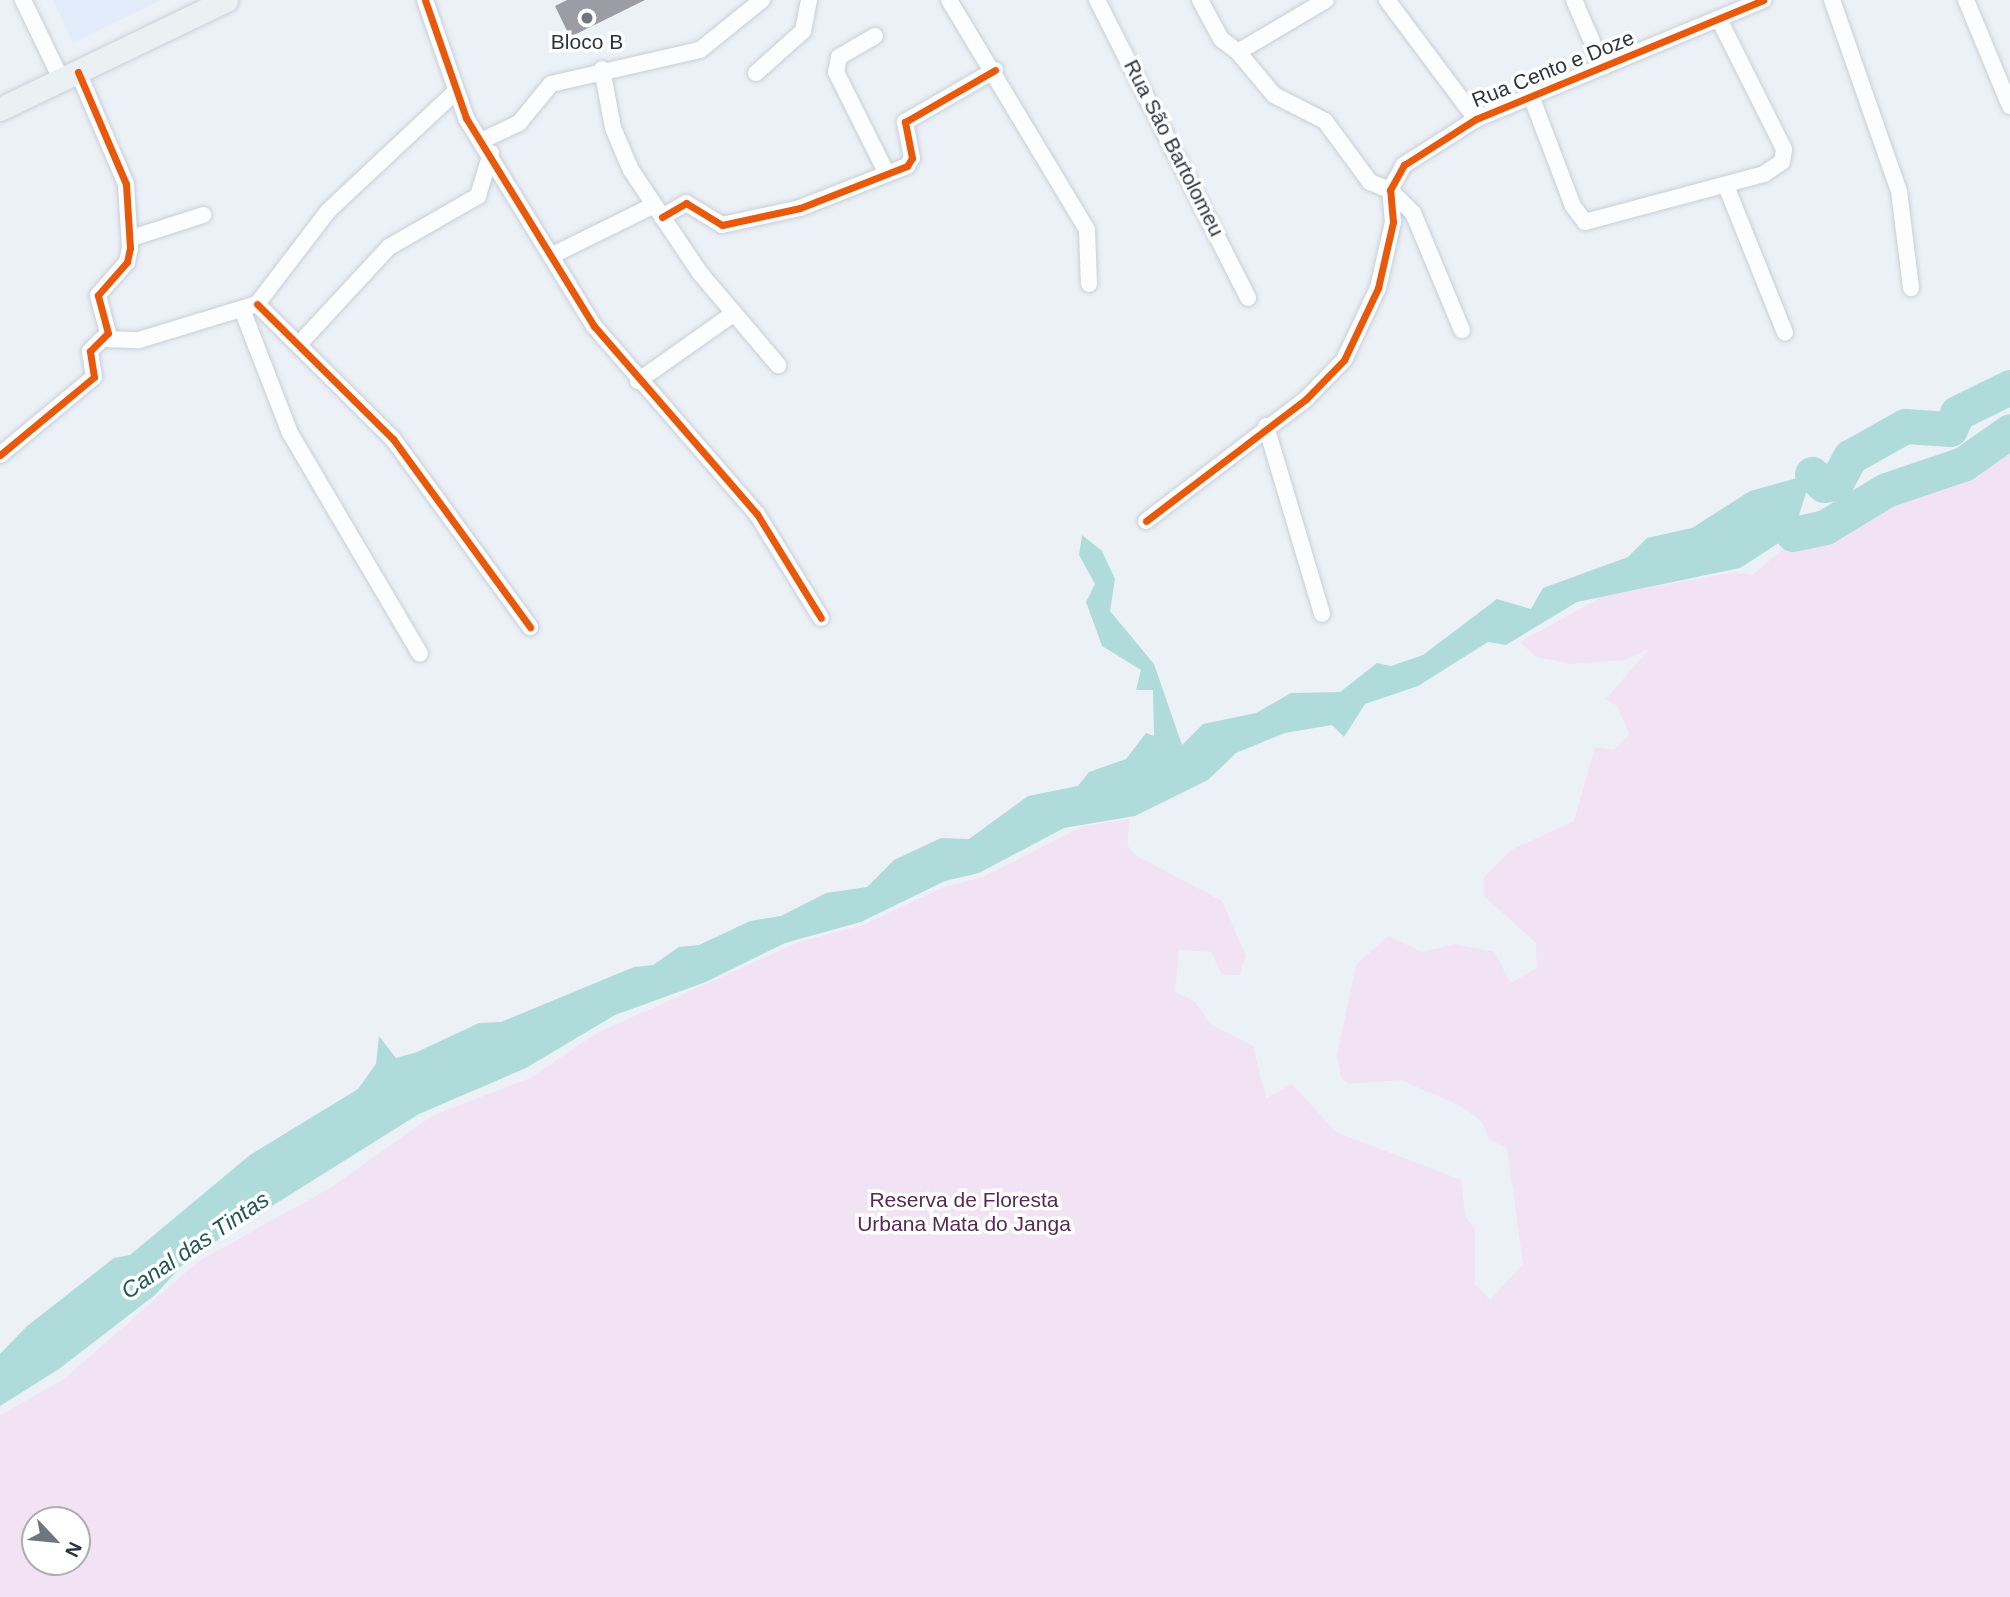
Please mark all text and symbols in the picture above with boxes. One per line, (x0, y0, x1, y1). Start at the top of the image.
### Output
marker: Bloco B (579, 10, 595, 26)
street label: Rua Cento e Doze (1468, 25, 1638, 113)
place label: Bloco B (551, 29, 623, 55)
street label: Rua São Bartolomeu (1119, 55, 1229, 241)
water label: Canal das Tintas (116, 1185, 274, 1305)
park label: Reserva de Floresta Urbana Mata do Janga (857, 1187, 1071, 1237)
north arrow (21, 1506, 91, 1576)
text: N (61, 1539, 86, 1560)

